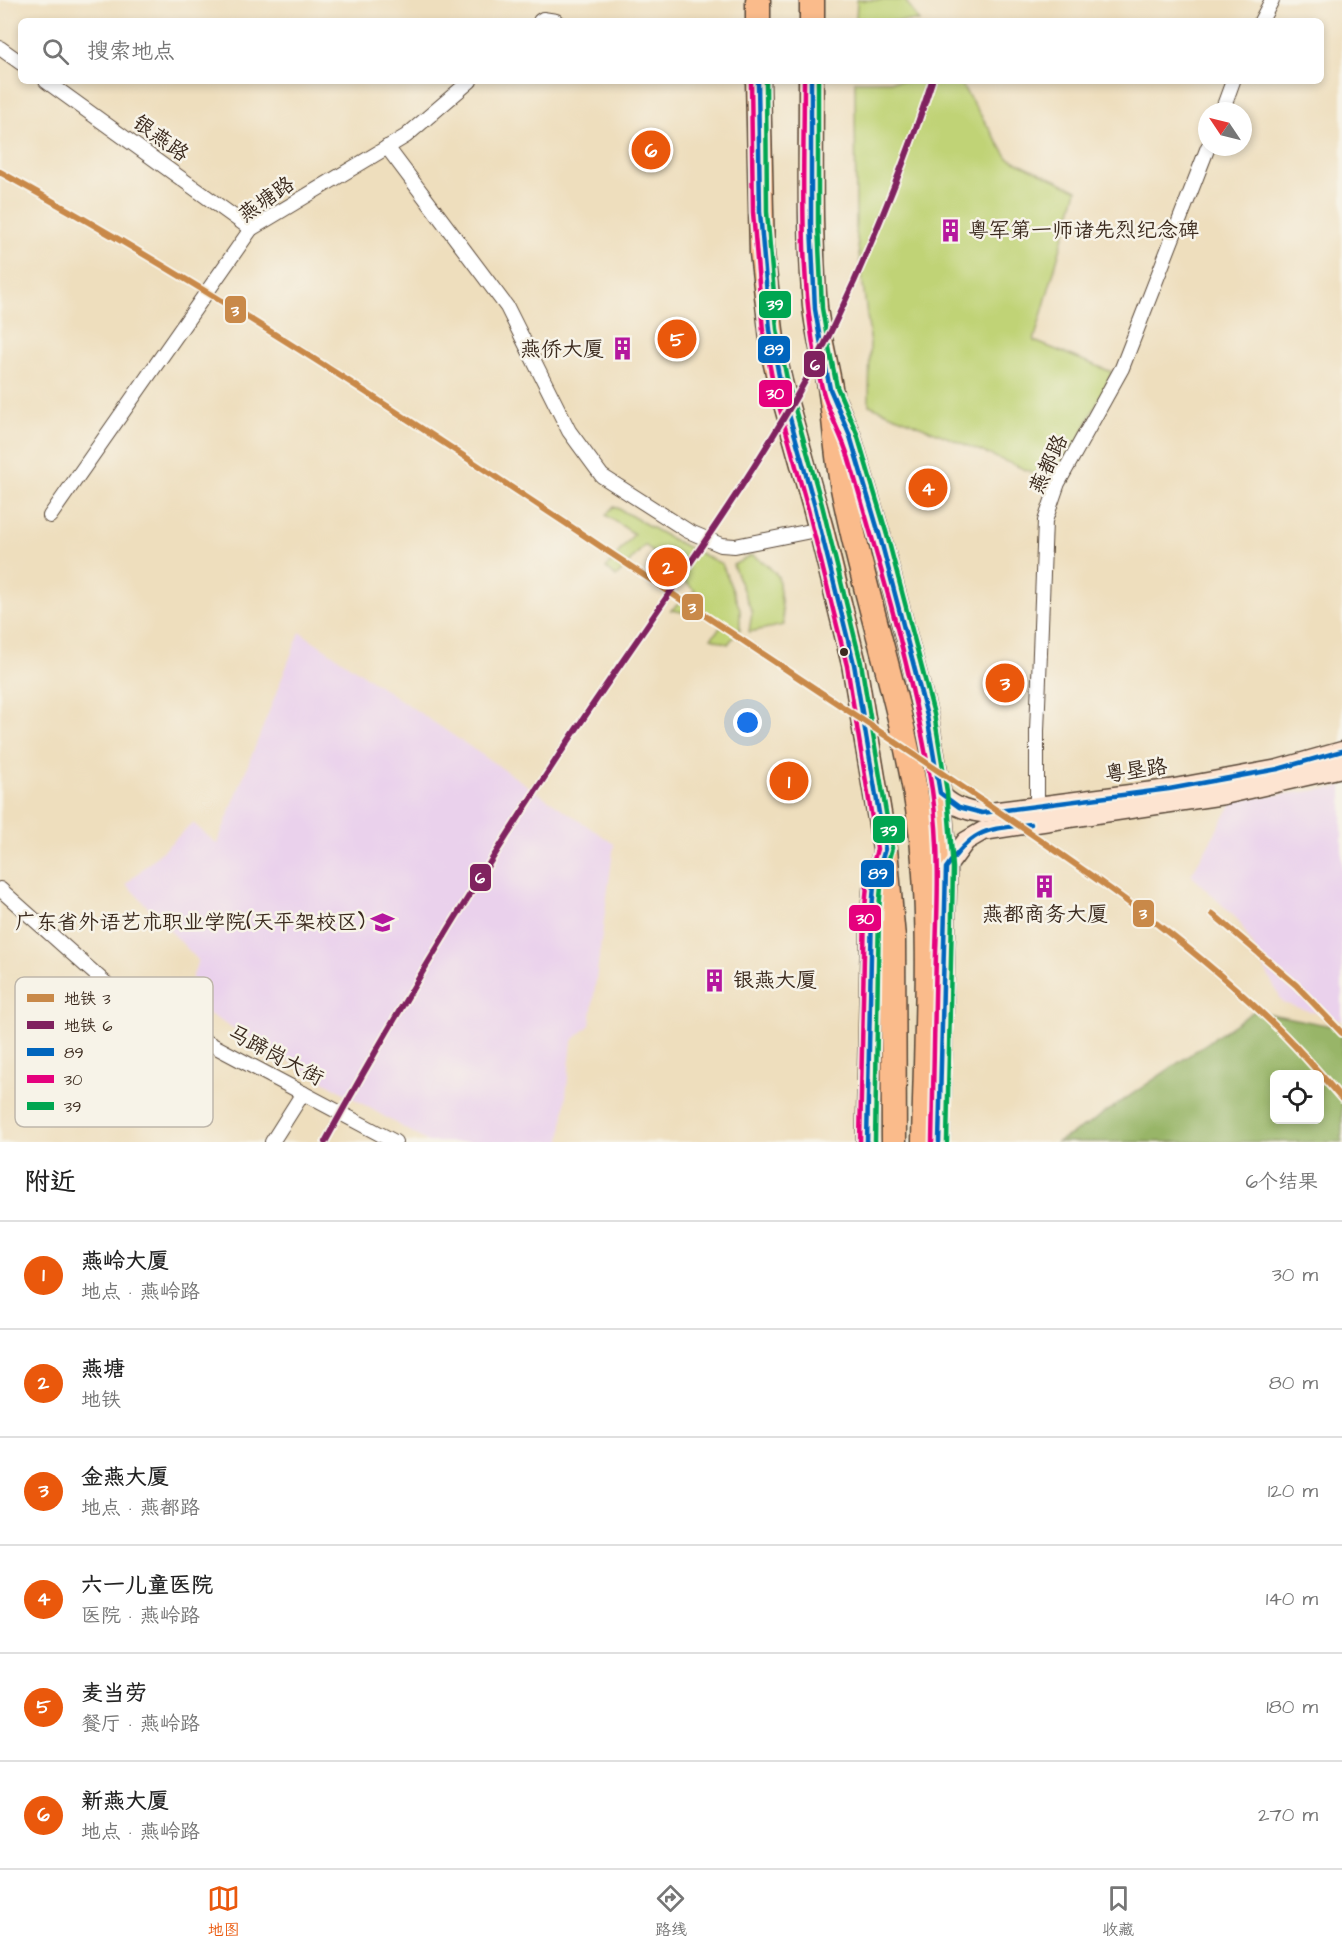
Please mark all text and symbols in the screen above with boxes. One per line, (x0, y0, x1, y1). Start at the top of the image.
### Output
search box (18, 18, 1324, 84)
icon: search (39, 35, 72, 68)
text: 搜索地点 (87, 36, 175, 67)
north arrow (1198, 102, 1252, 156)
street label: 银燕路 (127, 108, 195, 169)
pin: 6 (632, 128, 670, 172)
street label: 燕塘路 (232, 169, 300, 229)
place label: 粤军第一师诸先烈纪念碑 (968, 216, 1199, 245)
building icon: 粤军第一师诸先烈纪念碑 (937, 217, 963, 243)
line badge: 39 (758, 290, 792, 319)
text: 39 (765, 294, 784, 316)
line badge: 3 (224, 295, 247, 324)
text: 3 (230, 300, 240, 322)
pin: 5 (658, 316, 696, 362)
place label: 燕侨大厦 (520, 335, 604, 364)
line badge: 89 (757, 335, 791, 364)
building icon: 燕侨大厦 (609, 336, 635, 362)
text: 89 (764, 339, 784, 361)
line badge: 6 (803, 350, 826, 378)
text: 6 (810, 354, 820, 376)
line badge: 30 (758, 379, 793, 408)
text: 30 (765, 383, 784, 405)
street label: 燕都路 (1022, 430, 1075, 499)
pin: 4 (908, 466, 948, 510)
pin: 2 (648, 544, 688, 590)
line badge: 3 (681, 593, 704, 621)
text: 3 (687, 597, 697, 619)
unlabelled marker (838, 646, 850, 658)
pin: 3 (986, 660, 1024, 706)
your location (733, 708, 762, 737)
street label: 粤垦路 (1103, 752, 1169, 789)
pin: 1 (770, 758, 808, 804)
line badge: 39 (872, 815, 906, 844)
text: 39 (879, 820, 898, 842)
line badge: 89 (860, 859, 895, 888)
line badge: 6 (469, 863, 492, 892)
text: 89 (868, 863, 888, 885)
text: 6 (475, 867, 485, 889)
building icon: 燕都商务大厦 (1032, 873, 1058, 899)
line badge: 3 (1132, 899, 1155, 928)
place label: 燕都商务大厦 (982, 900, 1108, 929)
text: 3 (1138, 903, 1148, 925)
line badge: 30 (848, 904, 882, 932)
place label: 广东省外语艺术职业学院(天平架校区) (15, 908, 365, 937)
text: 30 (855, 908, 874, 930)
school or university icon: 广东省外语艺术职业学院(天平架校区) (370, 909, 396, 935)
place label: 银燕大厦 (733, 966, 817, 995)
building icon: 银燕大厦 (702, 967, 728, 993)
legend (15, 977, 213, 1127)
text: 地铁 3 (64, 988, 111, 1010)
text: 地铁 6 (64, 1015, 112, 1037)
street label: 马蹄岗大街 (223, 1018, 329, 1093)
text: 89 (64, 1042, 83, 1064)
text: 30 (64, 1069, 82, 1091)
map controls (1270, 1070, 1324, 1124)
button: locate (1270, 1070, 1324, 1124)
text: 39 (64, 1096, 81, 1118)
text: 附近 (24, 1164, 76, 1200)
text: 6个结果 (1245, 1168, 1318, 1196)
text: 燕岭大厦 (81, 1246, 169, 1277)
text: 1 (42, 1261, 45, 1289)
text: 30 m (1272, 1261, 1318, 1289)
text: 地点 · 燕岭路 (81, 1278, 200, 1306)
text: 燕塘 (81, 1354, 125, 1385)
text: 2 (38, 1369, 49, 1397)
text: 80 m (1269, 1369, 1318, 1397)
text: 地铁 (81, 1386, 121, 1414)
text: 金燕大厦 (81, 1462, 169, 1493)
text: 3 (38, 1477, 49, 1505)
text: 120 m (1268, 1477, 1318, 1505)
text: 地点 · 燕都路 (81, 1494, 200, 1522)
text: 六一儿童医院 (81, 1570, 213, 1601)
text: 4 (37, 1585, 50, 1613)
text: 140 m (1266, 1585, 1318, 1613)
text: 医院 · 燕岭路 (81, 1602, 200, 1630)
text: 麦当劳 (81, 1678, 147, 1709)
text: 5 (36, 1693, 51, 1721)
text: 180 m (1266, 1693, 1318, 1721)
text: 餐厅 · 燕岭路 (81, 1710, 200, 1738)
text: 新燕大厦 (81, 1786, 169, 1817)
text: 6 (37, 1801, 50, 1829)
text: 270 m (1258, 1801, 1318, 1829)
text: 地点 · 燕岭路 (81, 1818, 200, 1846)
tab: 地图 (207, 1882, 240, 1941)
tab: 路线 (654, 1882, 687, 1941)
tab: 收藏 (1102, 1882, 1135, 1941)

